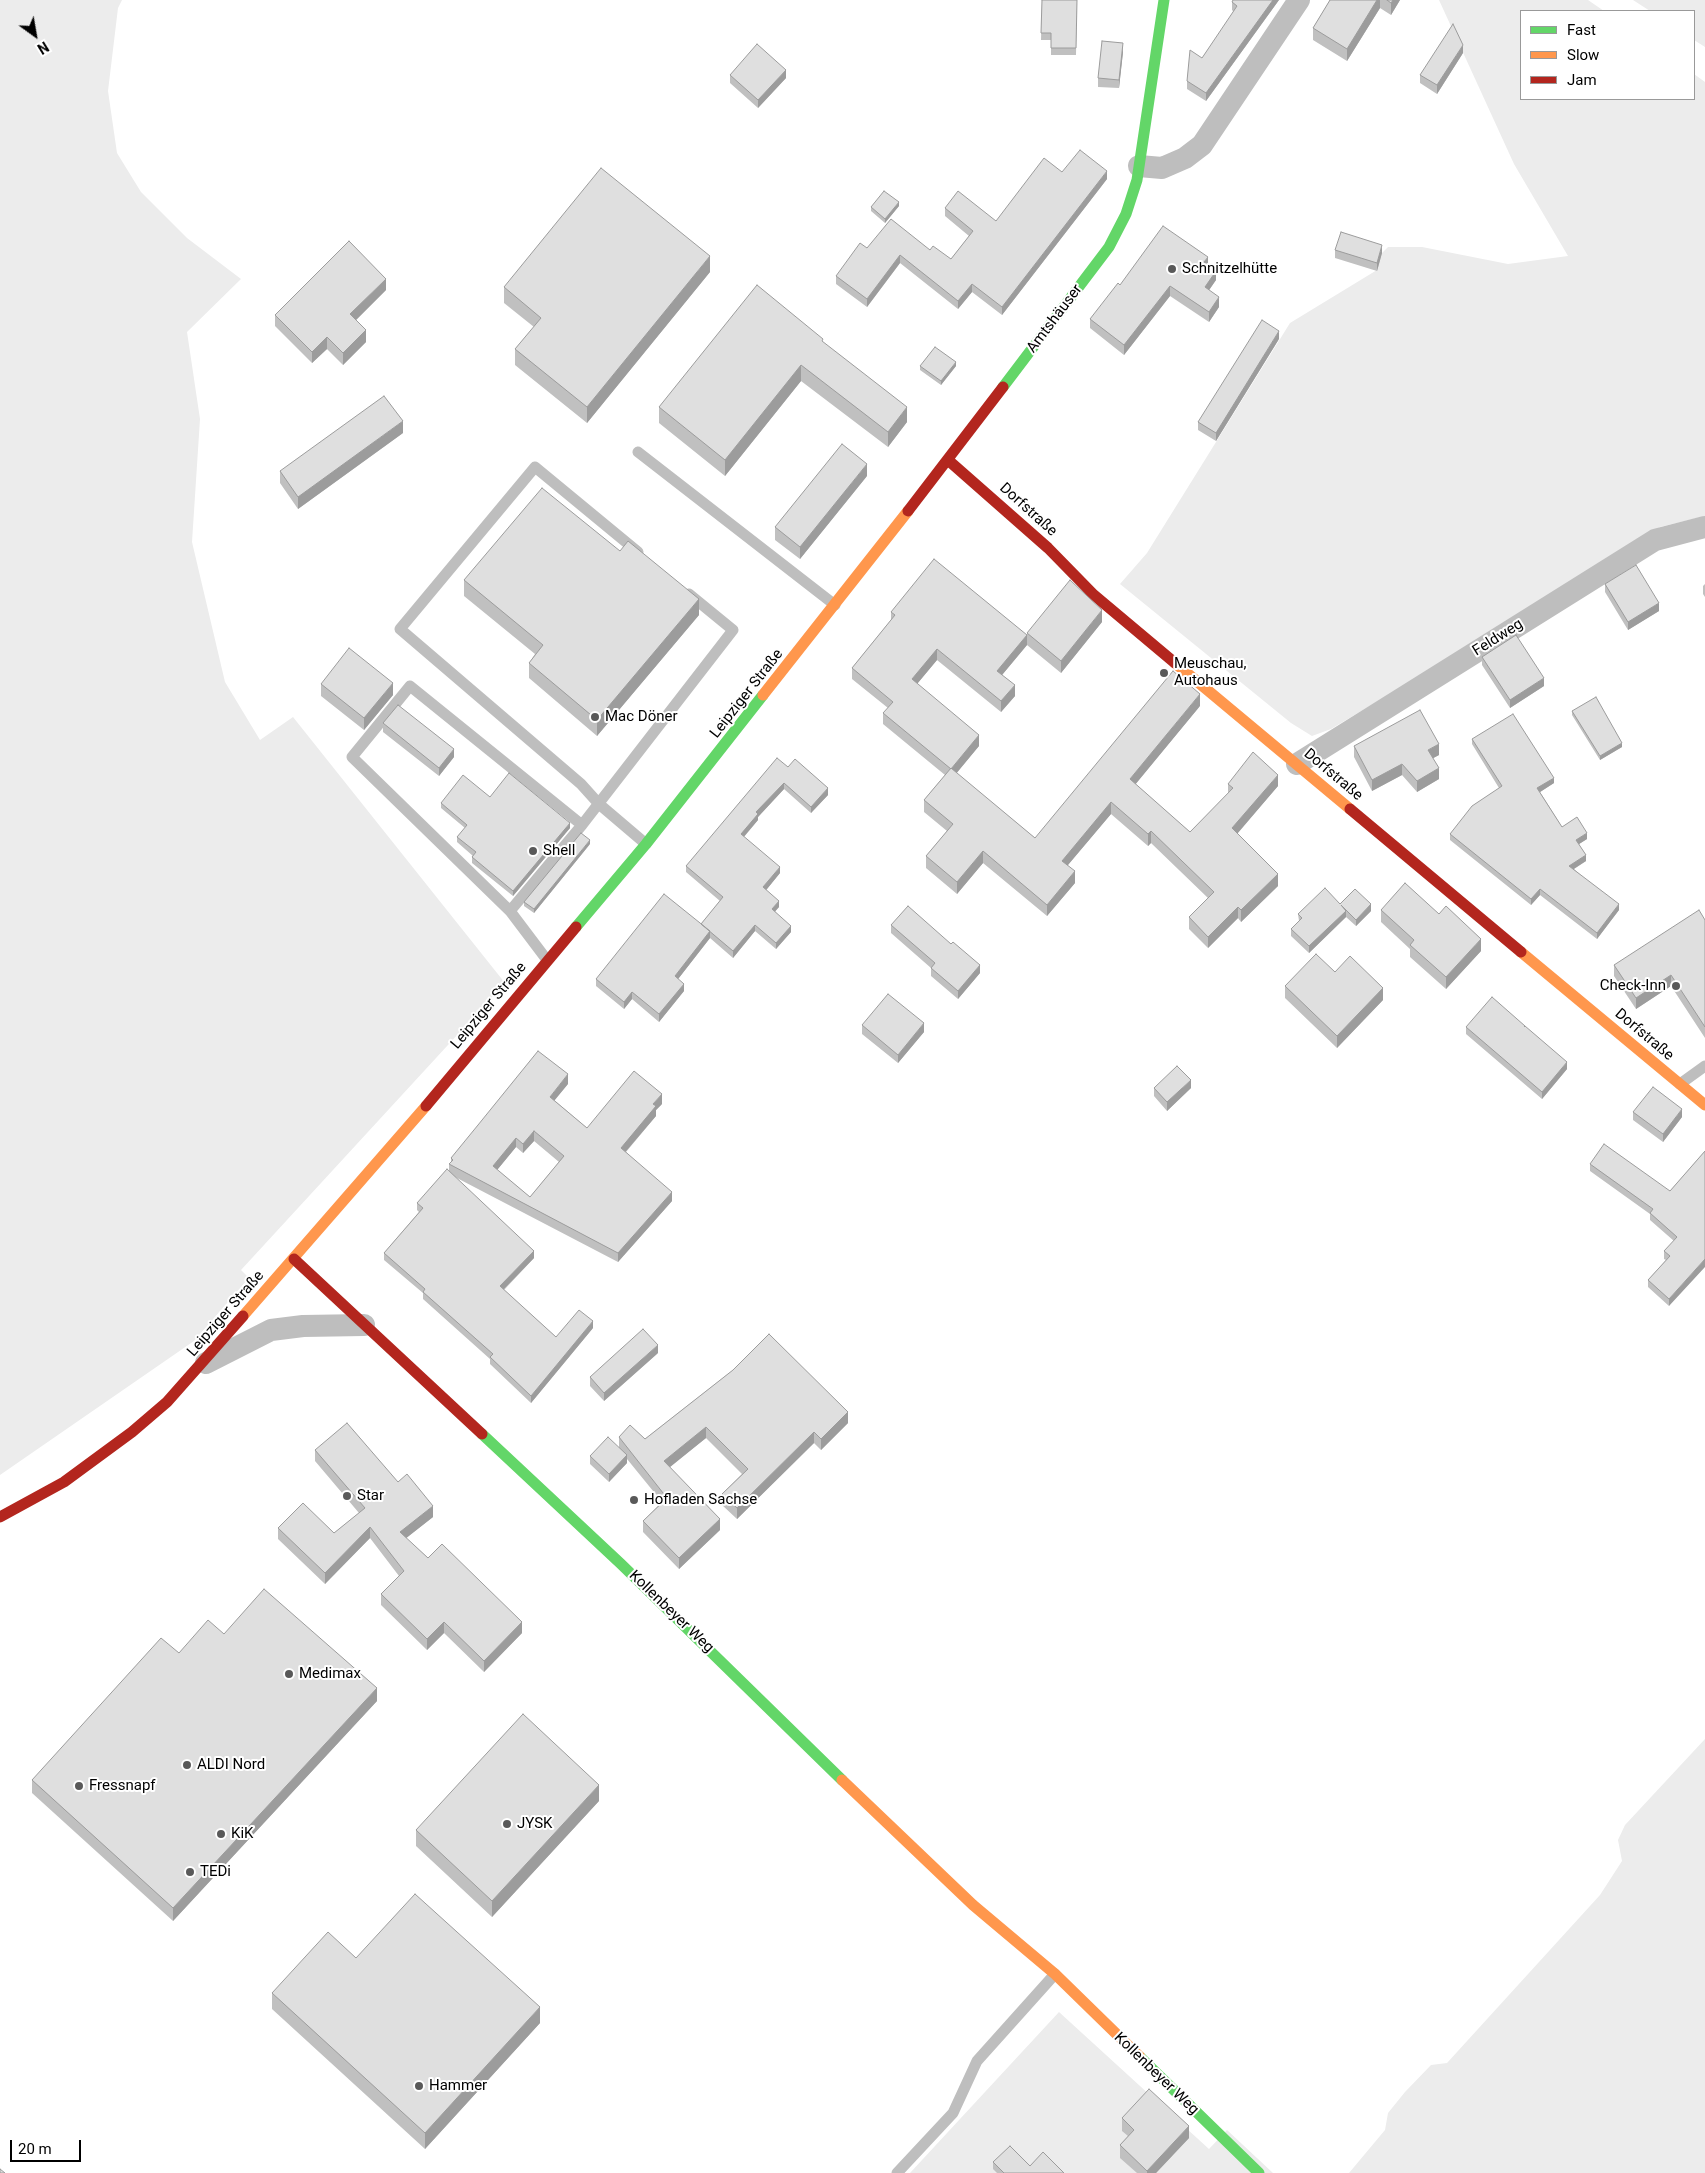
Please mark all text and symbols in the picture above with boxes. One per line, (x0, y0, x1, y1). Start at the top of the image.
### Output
north arrow (10, 10, 60, 60)
legend (1520, 10, 1695, 100)
text: Fast (1567, 21, 1596, 39)
text: N (35, 38, 51, 57)
text: Slow (1567, 46, 1599, 64)
text: Jam (1567, 71, 1597, 89)
place label: Schnitzelhütte (1182, 260, 1277, 278)
marker: Schnitzelhütte (1166, 263, 1178, 275)
street label: Amtshäuser (1023, 281, 1087, 357)
street label: Dorfstraße (995, 479, 1061, 541)
street label: Feldweg (1470, 616, 1526, 660)
street label: Leipziger Straße (707, 646, 787, 742)
place label: Meuschau, Autohaus (1174, 655, 1247, 690)
marker: Meuschau, Autohaus (1158, 667, 1170, 679)
place label: Mac Döner (605, 708, 678, 726)
marker: Mac Döner (589, 711, 601, 723)
street label: Dorfstraße (1300, 745, 1366, 805)
place label: Shell (543, 842, 575, 860)
marker: Shell (527, 845, 539, 857)
street label: Leipziger Straße (447, 959, 531, 1053)
place label: Check-Inn (1600, 977, 1666, 995)
marker: Check-Inn (1670, 980, 1682, 992)
street label: Dorfstraße (1611, 1005, 1677, 1065)
street label: Leipziger Straße (184, 1267, 268, 1361)
place label: Star (357, 1487, 384, 1505)
marker: Star (341, 1490, 353, 1502)
place label: Hofladen Sachse (644, 1491, 757, 1509)
marker: Hofladen Sachse (628, 1494, 640, 1506)
street label: Kollenbeyer Weg (625, 1567, 717, 1657)
place label: Medimax (299, 1665, 361, 1683)
marker: Medimax (283, 1668, 295, 1680)
place label: ALDI Nord (197, 1756, 265, 1774)
marker: ALDI Nord (181, 1759, 193, 1771)
place label: Fressnapf (89, 1777, 156, 1795)
marker: Fressnapf (73, 1780, 85, 1792)
place label: JYSK (517, 1815, 552, 1833)
marker: JYSK (501, 1818, 513, 1830)
place label: KiK (231, 1825, 253, 1843)
marker: KiK (215, 1828, 227, 1840)
place label: TEDi (200, 1863, 231, 1881)
marker: TEDi (184, 1866, 196, 1878)
street label: Kollenbeyer Weg (1110, 2029, 1202, 2119)
place label: Hammer (429, 2077, 487, 2095)
marker: Hammer (413, 2080, 425, 2092)
scale bar (12, 2130, 84, 2162)
text: 20 m (18, 2140, 52, 2158)

